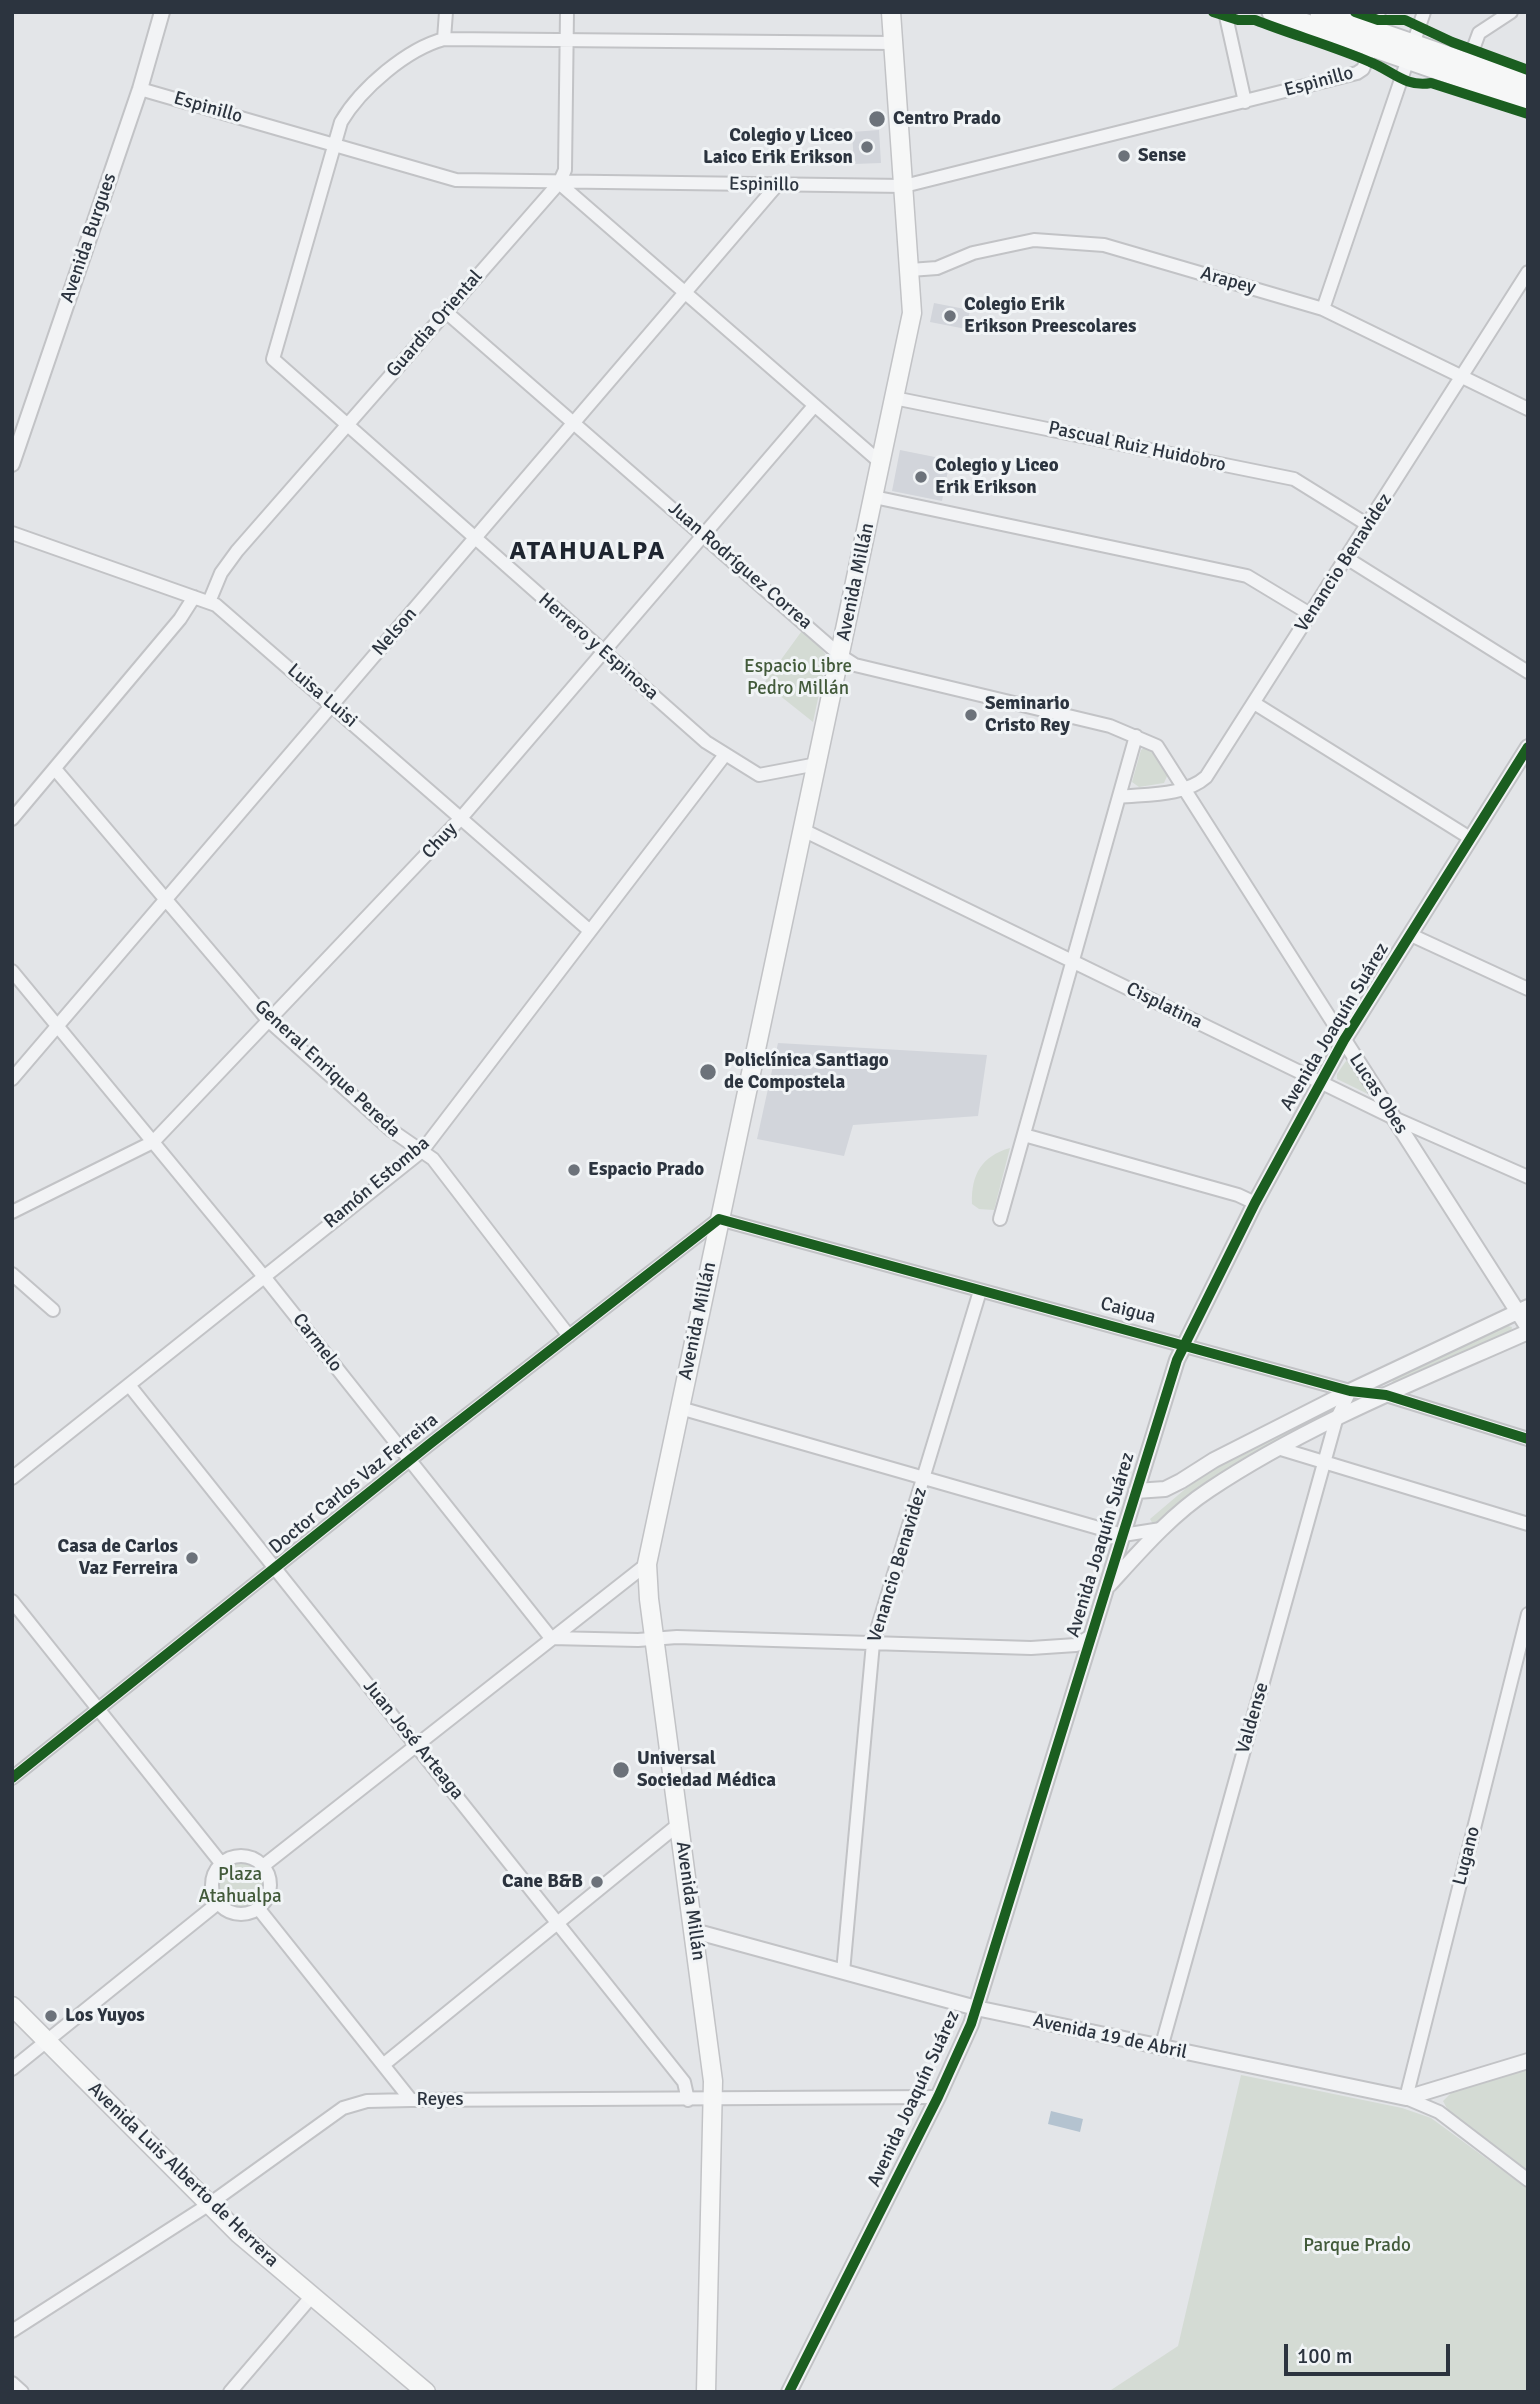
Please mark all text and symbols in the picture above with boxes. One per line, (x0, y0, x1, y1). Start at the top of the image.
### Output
street label: Espinillo (1282, 62, 1356, 102)
street label: Espinillo (171, 87, 245, 129)
place label: Centro Prado (893, 108, 1001, 130)
marker: Centro Prado (867, 109, 887, 129)
place label: Colegio y Liceo Laico Erik Erikson (703, 125, 853, 169)
marker: Colegio y Liceo Laico Erik Erikson (859, 139, 875, 155)
place label: Sense (1138, 145, 1186, 167)
marker: Sense (1116, 148, 1132, 164)
street label: Avenida Burgues (56, 170, 122, 306)
street label: Espinillo (729, 173, 799, 197)
street label: Arapey (1198, 262, 1258, 300)
street label: Guardia Oriental (382, 266, 488, 382)
place label: Colegio Erik Erikson Preescolares (964, 294, 1136, 338)
marker: Colegio Erik Erikson Preescolares (942, 308, 958, 324)
street label: Pascual Ruiz Huidobro (1046, 417, 1228, 477)
place label: Colegio y Liceo Erik Erikson (935, 455, 1059, 499)
marker: Colegio y Liceo Erik Erikson (913, 469, 929, 485)
street label: Venancio Benavidez (1291, 489, 1397, 637)
street label: Juan Rodríguez Correa (663, 497, 817, 635)
street label: Avenida Millán (832, 521, 880, 643)
district label: ATAHUALPA (511, 536, 665, 568)
street label: Herrero y Espinosa (533, 589, 663, 705)
street label: Nelson (368, 603, 422, 661)
park label: Espacio Libre Pedro Millán (744, 656, 852, 700)
street label: Luisa Luisi (282, 659, 362, 733)
place label: Seminario Cristo Rey (985, 693, 1070, 737)
marker: Seminario Cristo Rey (963, 707, 979, 723)
street label: Chuy (418, 818, 462, 864)
street label: Avenida Joaquín Suárez (1276, 939, 1394, 1115)
street label: Cisplatina (1122, 978, 1206, 1034)
street label: General Enrique Pereda (249, 995, 405, 1143)
place label: Policlínica Santiago de Compostela (724, 1050, 889, 1094)
street label: Lucas Obes (1344, 1050, 1412, 1138)
marker: Policlínica Santiago de Compostela (698, 1062, 718, 1082)
street label: Ramón Estomba (320, 1132, 434, 1234)
place label: Espacio Prado (588, 1159, 704, 1181)
marker: Espacio Prado (566, 1162, 582, 1178)
street label: Avenida Millán (674, 1260, 722, 1382)
street label: Caigua (1098, 1293, 1158, 1329)
street label: Carmelo (287, 1309, 347, 1377)
street label: Doctor Carlos Vaz Ferreira (265, 1409, 443, 1559)
street label: Avenida Joaquín Suárez (1062, 1450, 1140, 1640)
street label: Venancio Benavidez (864, 1485, 932, 1645)
place label: Casa de Carlos Vaz Ferreira (58, 1536, 178, 1580)
marker: Casa de Carlos Vaz Ferreira (184, 1550, 200, 1566)
street label: Juan José Arteaga (358, 1675, 468, 1805)
street label: Valdense (1232, 1680, 1274, 1756)
place label: Universal Sociedad Médica (637, 1748, 776, 1792)
marker: Universal Sociedad Médica (611, 1760, 631, 1780)
street label: Lugano (1449, 1824, 1485, 1888)
street label: Avenida Millán (670, 1840, 710, 1962)
park label: Plaza Atahualpa (198, 1864, 282, 1908)
place label: Cane B&B (502, 1871, 583, 1893)
marker: Cane B&B (589, 1874, 605, 1890)
place label: Los Yuyos (65, 2005, 145, 2027)
street label: Avenida Joaquín Suárez (863, 2007, 965, 2191)
marker: Los Yuyos (43, 2008, 59, 2024)
street label: Avenida 19 de Abril (1031, 2010, 1189, 2064)
street label: Avenida Luis Alberto de Herrera (83, 2078, 283, 2272)
street label: Reyes (417, 2089, 463, 2111)
park label: Parque Prado (1303, 2235, 1411, 2257)
scale bar (1288, 2330, 1454, 2374)
text: 100 m (1297, 2343, 1352, 2369)

